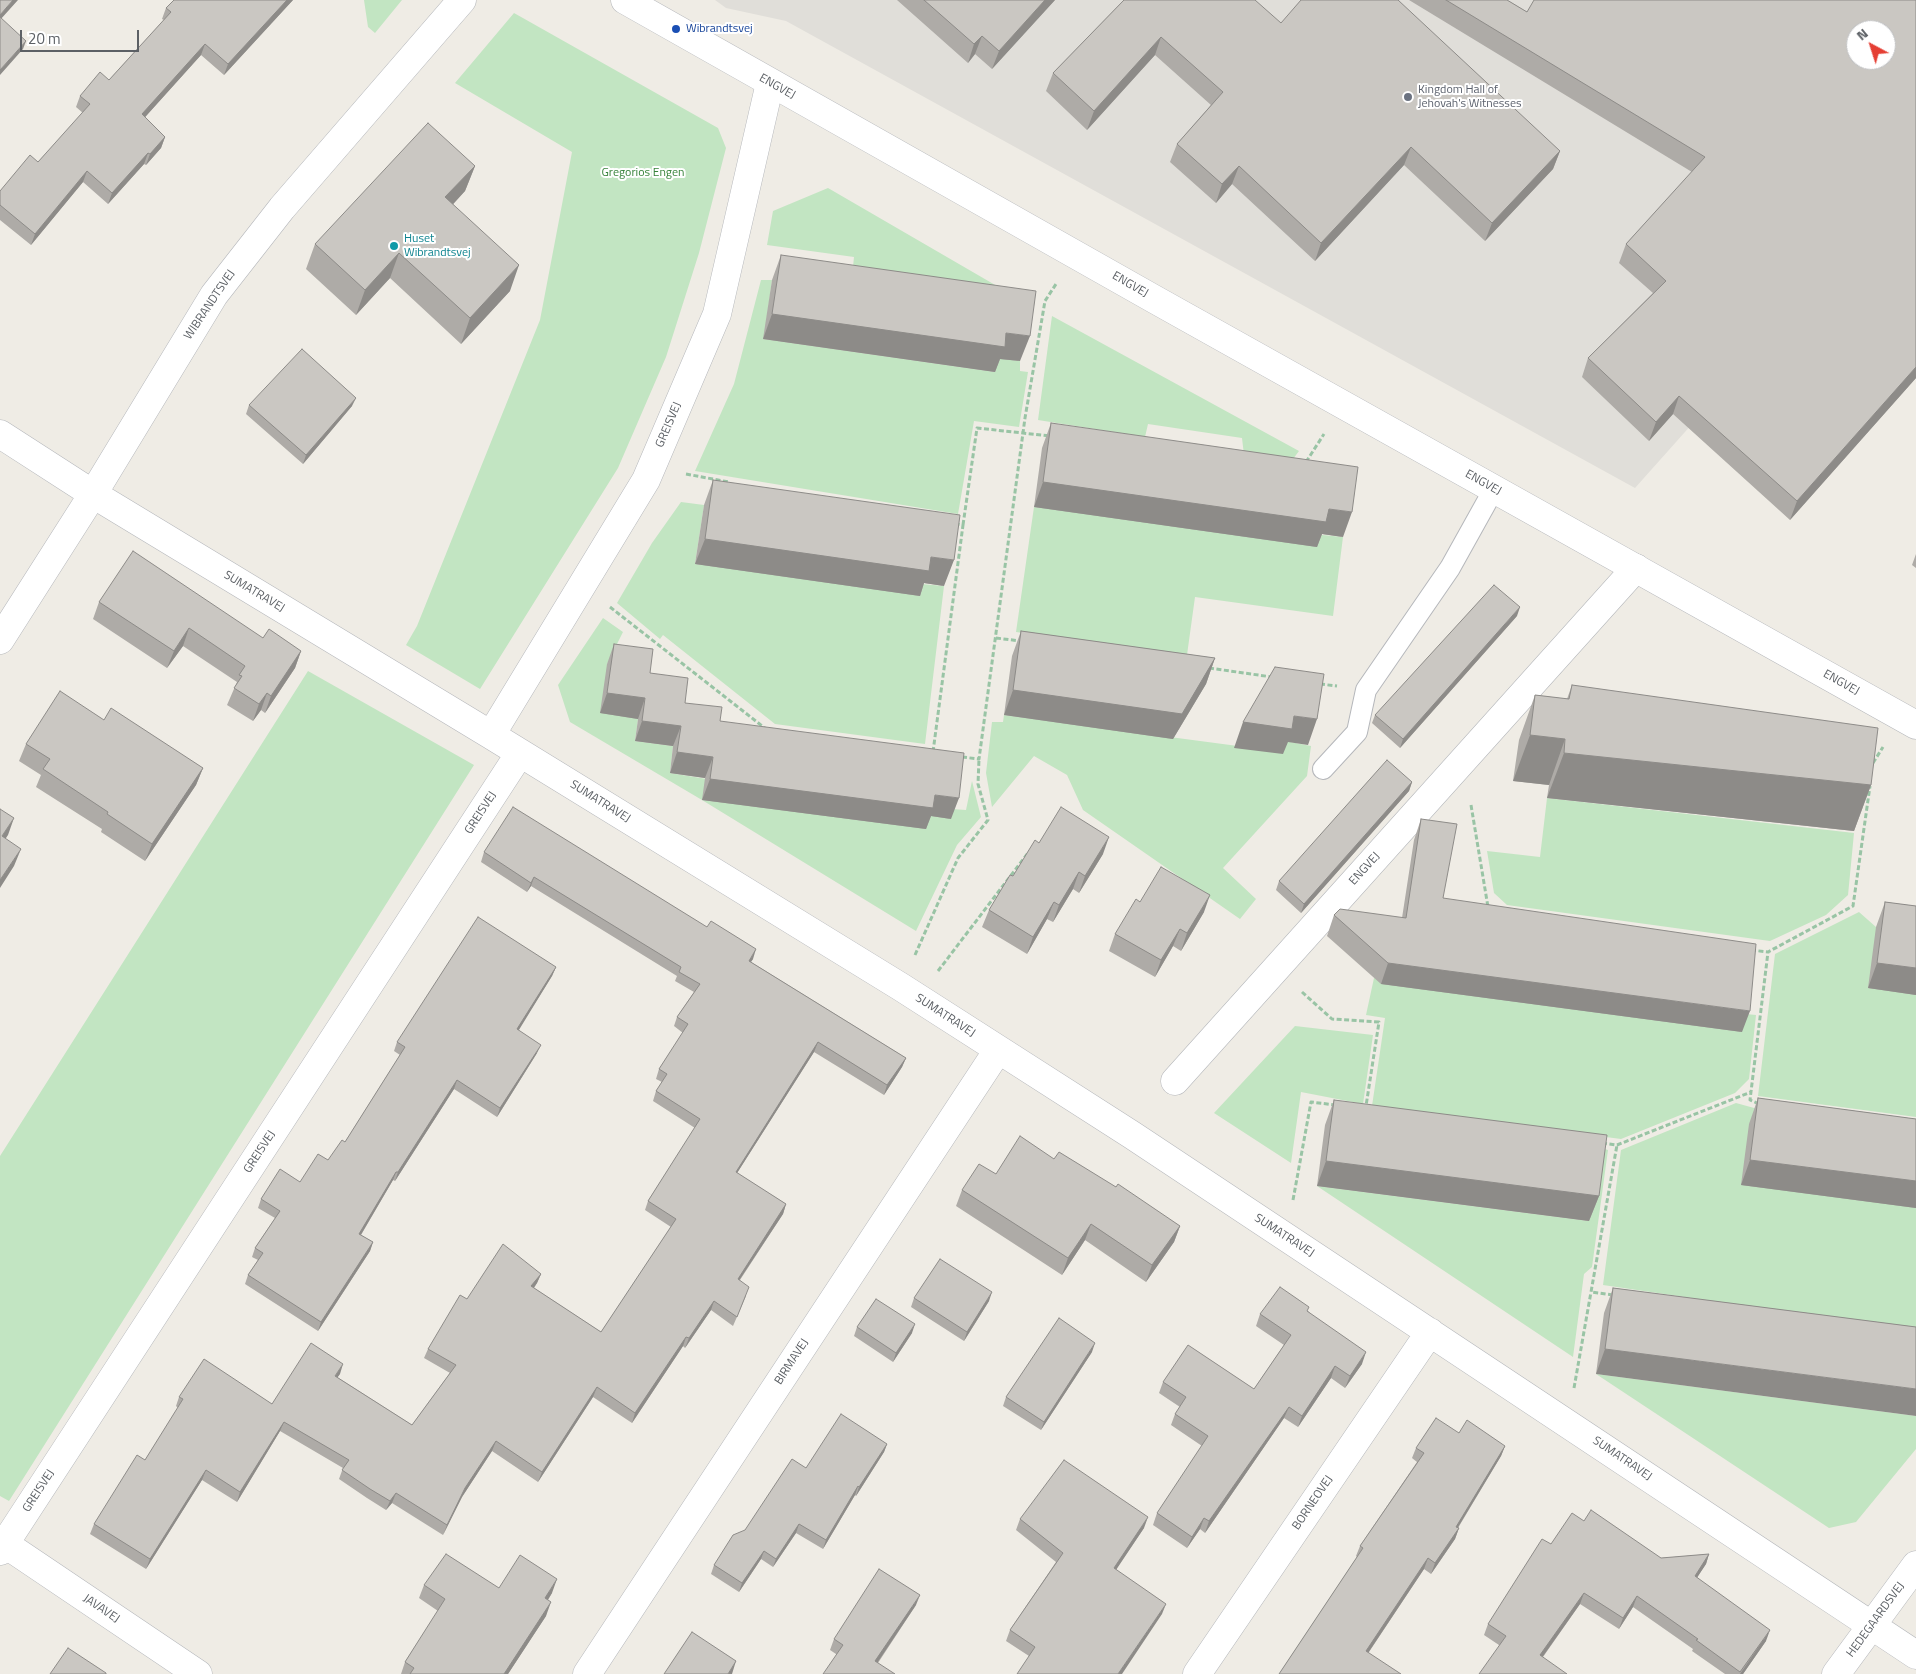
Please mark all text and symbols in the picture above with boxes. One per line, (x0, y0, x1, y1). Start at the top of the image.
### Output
scale bar (22, 20, 141, 52)
north arrow (1846, 20, 1896, 70)
place label: Wibrandtsvej (686, 22, 753, 36)
marker: Wibrandtsvej (670, 23, 682, 35)
text: N (1851, 23, 1872, 45)
text: 20 m (28, 27, 61, 50)
street label: ENGVEJ (756, 71, 798, 103)
place label: Kingdom Hall of Jehovah's Witnesses (1418, 83, 1522, 111)
marker: Kingdom Hall of Jehovah's Witnesses (1402, 91, 1414, 103)
park label: Gregorios Engen (601, 166, 685, 180)
place label: Huset Wibrandtsvej (404, 232, 471, 260)
marker: Huset Wibrandtsvej (388, 240, 400, 252)
street label: WIBRANDTSVEJ (181, 267, 239, 343)
street label: ENGVEJ (1109, 269, 1151, 301)
street label: GREISVEJ (653, 400, 685, 450)
street label: ENGVEJ (1462, 467, 1504, 499)
street label: SUMATRAVEJ (221, 568, 287, 616)
street label: ENGVEJ (1820, 667, 1862, 699)
street label: SUMATRAVEJ (567, 778, 633, 826)
street label: GREISVEJ (462, 789, 500, 837)
street label: ENGVEJ (1347, 850, 1383, 888)
street label: SUMATRAVEJ (912, 991, 978, 1041)
street label: GREISVEJ (241, 1128, 279, 1176)
street label: SUMATRAVEJ (1251, 1211, 1317, 1261)
street label: BIRMAVEJ (772, 1336, 812, 1388)
street label: SUMATRAVEJ (1590, 1434, 1654, 1484)
street label: GREISVEJ (20, 1467, 58, 1515)
street label: BORNEOVEJ (1290, 1473, 1336, 1533)
street label: HEDEGAARDSVEJ (1844, 1580, 1908, 1660)
street label: JAVAVEJ (80, 1592, 122, 1626)

